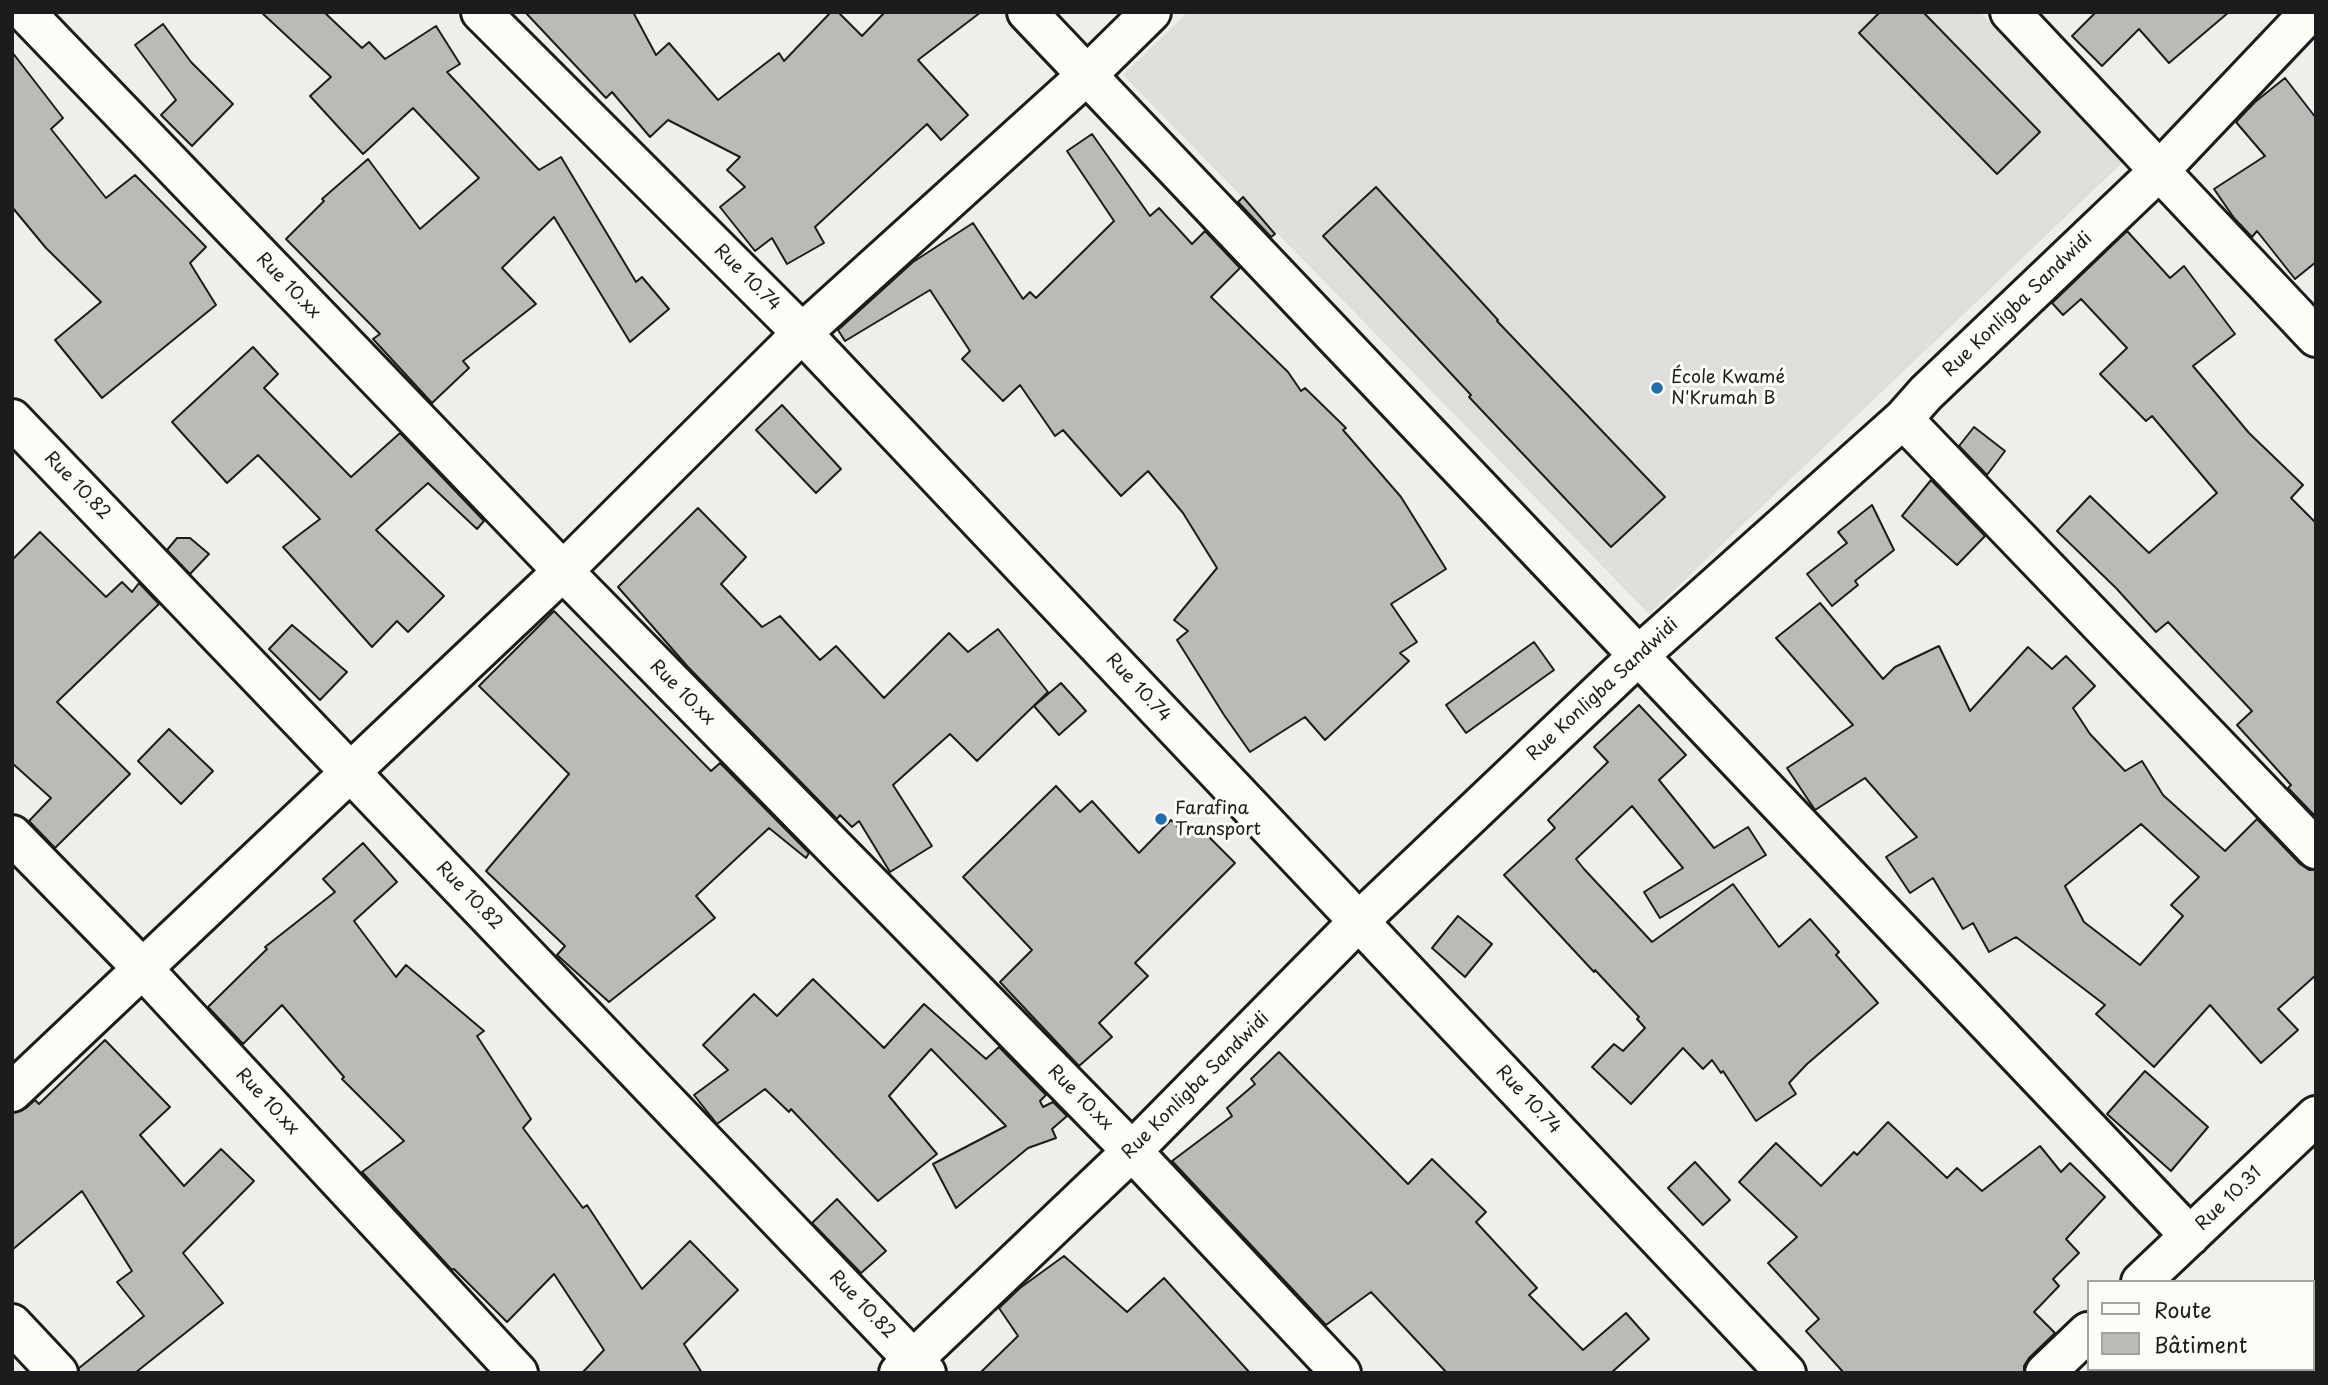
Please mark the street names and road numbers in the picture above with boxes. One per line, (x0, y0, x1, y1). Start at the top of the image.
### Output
street label: Rue Konligba Sandwidi (1939, 228, 2097, 382)
street label: Rue 10.74 (709, 240, 785, 316)
street label: Rue 10.xx (251, 249, 325, 323)
street label: Rue 10.82 (39, 447, 115, 525)
street label: Rue Konligba Sandwidi (1523, 614, 1683, 766)
street label: Rue 10.74 (1101, 649, 1175, 727)
street label: Rue 10.xx (645, 656, 719, 730)
street label: Rue 10.82 (431, 857, 507, 935)
street label: Rue Konligba Sandwidi (1118, 1008, 1274, 1164)
street label: Rue 10.xx (1043, 1061, 1117, 1135)
street label: Rue 10.74 (1491, 1061, 1565, 1139)
street label: Rue 10.xx (231, 1064, 303, 1140)
street label: Rue 10.31 (2192, 1162, 2266, 1236)
street label: Rue 10.82 (824, 1266, 900, 1344)

